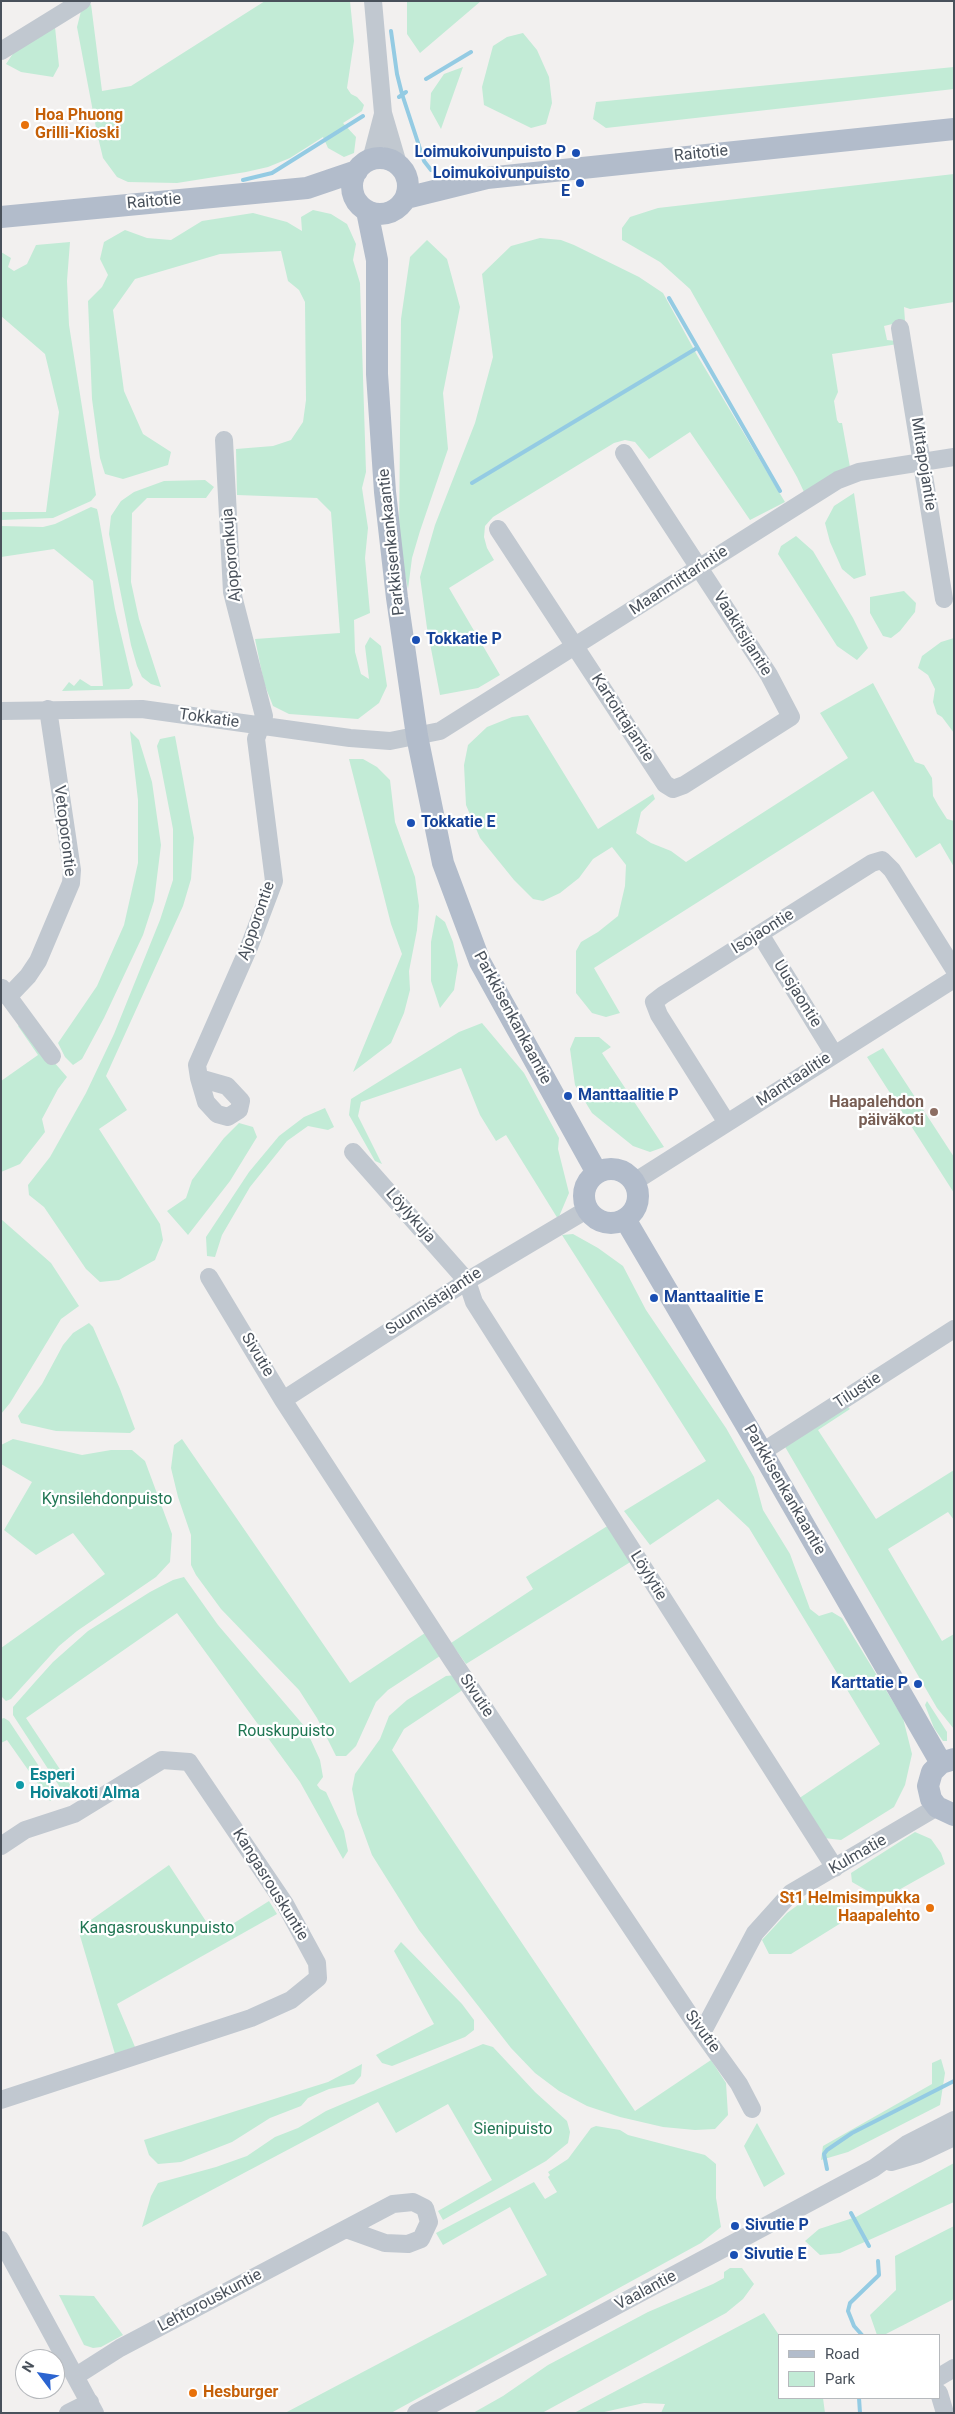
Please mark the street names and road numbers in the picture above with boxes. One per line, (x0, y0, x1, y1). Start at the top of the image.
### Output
street label: Raitotie (673, 142, 729, 166)
street label: Raitotie (126, 190, 182, 214)
street label: Mittapojantie (906, 416, 940, 512)
street label: Parkkisenkankaantie (375, 468, 409, 616)
street label: Ajoporonkuja (218, 507, 246, 603)
street label: Maanmittarintie (626, 542, 732, 620)
street label: Vaakitsijantie (709, 588, 775, 680)
street label: Kartoittajantie (586, 671, 658, 765)
street label: Tokkatie (178, 705, 240, 733)
street label: Vetoporontie (49, 784, 79, 878)
street label: Ajoporontie (235, 879, 279, 963)
street label: Isojaontie (728, 905, 798, 959)
street label: Parkkisenkankaantie (469, 948, 555, 1088)
street label: Uusjaontie (769, 957, 825, 1031)
street label: Manttaalitie (753, 1049, 835, 1111)
street label: Löylykuja (381, 1185, 439, 1247)
street label: Suunnistajantie (383, 1264, 485, 1340)
street label: Sivutie (237, 1330, 277, 1380)
street label: Tilustie (831, 1369, 885, 1413)
street label: Parkkisenkankaantie (739, 1421, 829, 1559)
street label: Löylytie (625, 1548, 671, 1604)
street label: Sivutie (455, 1671, 497, 1721)
street label: Kangasrouskuntie (228, 1825, 312, 1945)
street label: Kulmatie (826, 1831, 890, 1879)
street label: Sivutie (680, 2007, 724, 2057)
street label: Lehtorouskuntie (155, 2266, 265, 2336)
street label: Vaalantie (612, 2267, 680, 2315)

